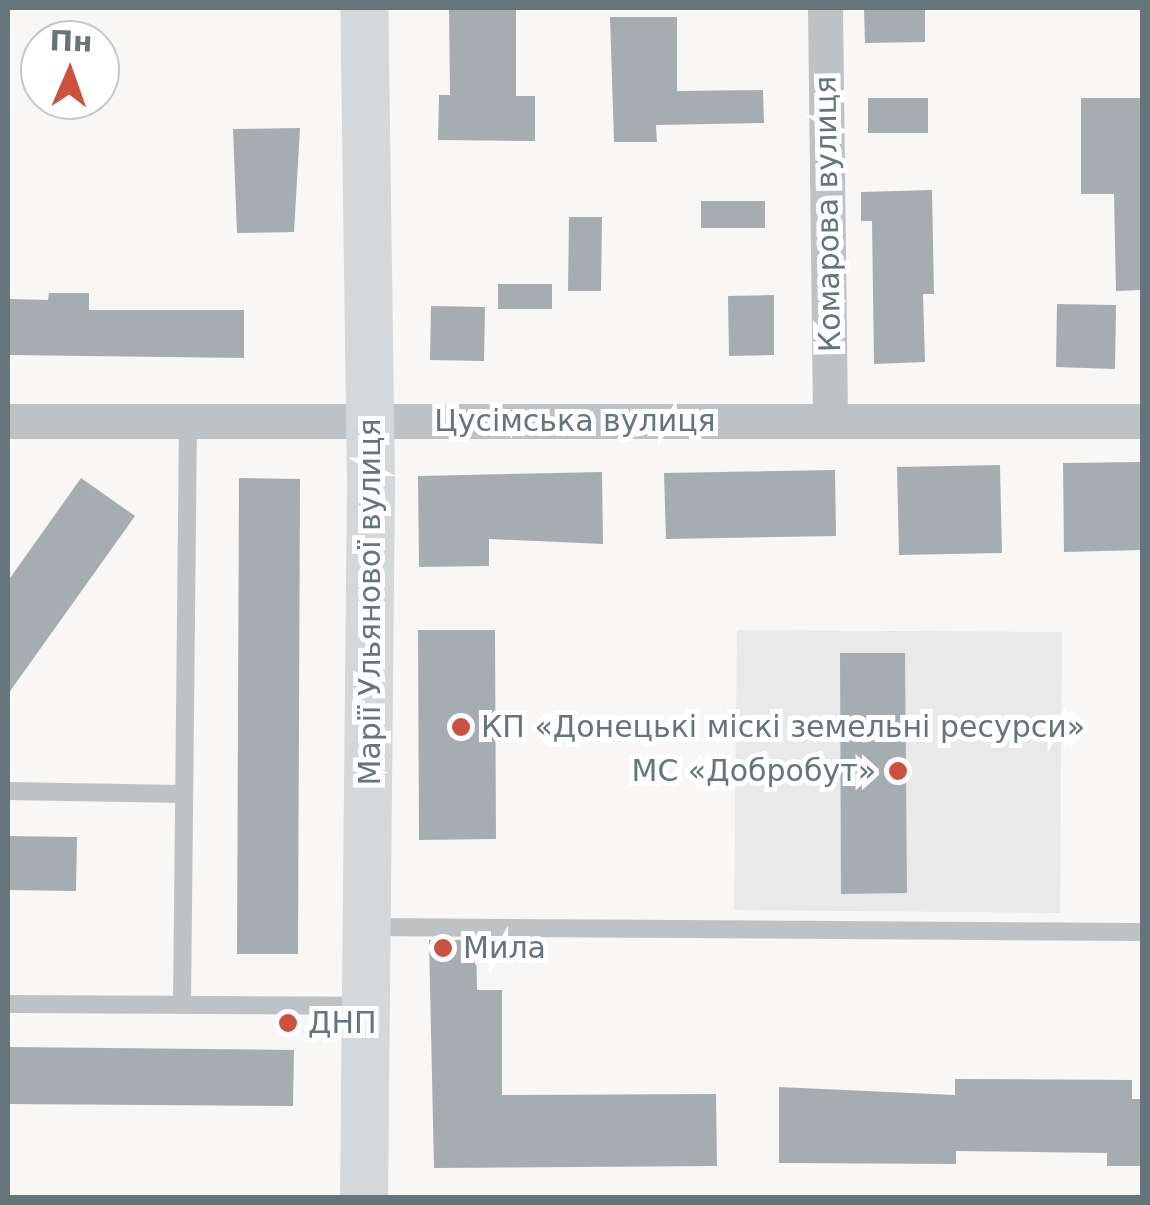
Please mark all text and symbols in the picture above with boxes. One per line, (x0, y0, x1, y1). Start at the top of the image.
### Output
north arrow (20, 20, 120, 120)
text: Пн (49, 24, 93, 59)
street label: Комарова вулиця (808, 76, 848, 352)
street label: Цусімська вулиця (434, 403, 716, 439)
street label: Марії Ульянової вулиця (352, 418, 388, 786)
place label: КП «Донецькі міскі земельні ресурси» (481, 709, 1085, 745)
marker: КП «Донецькі міскі земельні ресурси» (450, 716, 472, 738)
place label: МС «Добробут» (632, 753, 876, 789)
marker: МС «Добробут» (885, 758, 911, 784)
place label: Мила (463, 930, 546, 966)
marker: Мила (432, 937, 454, 959)
place label: ДНП (308, 1005, 377, 1041)
marker: ДНП (277, 1012, 299, 1034)

